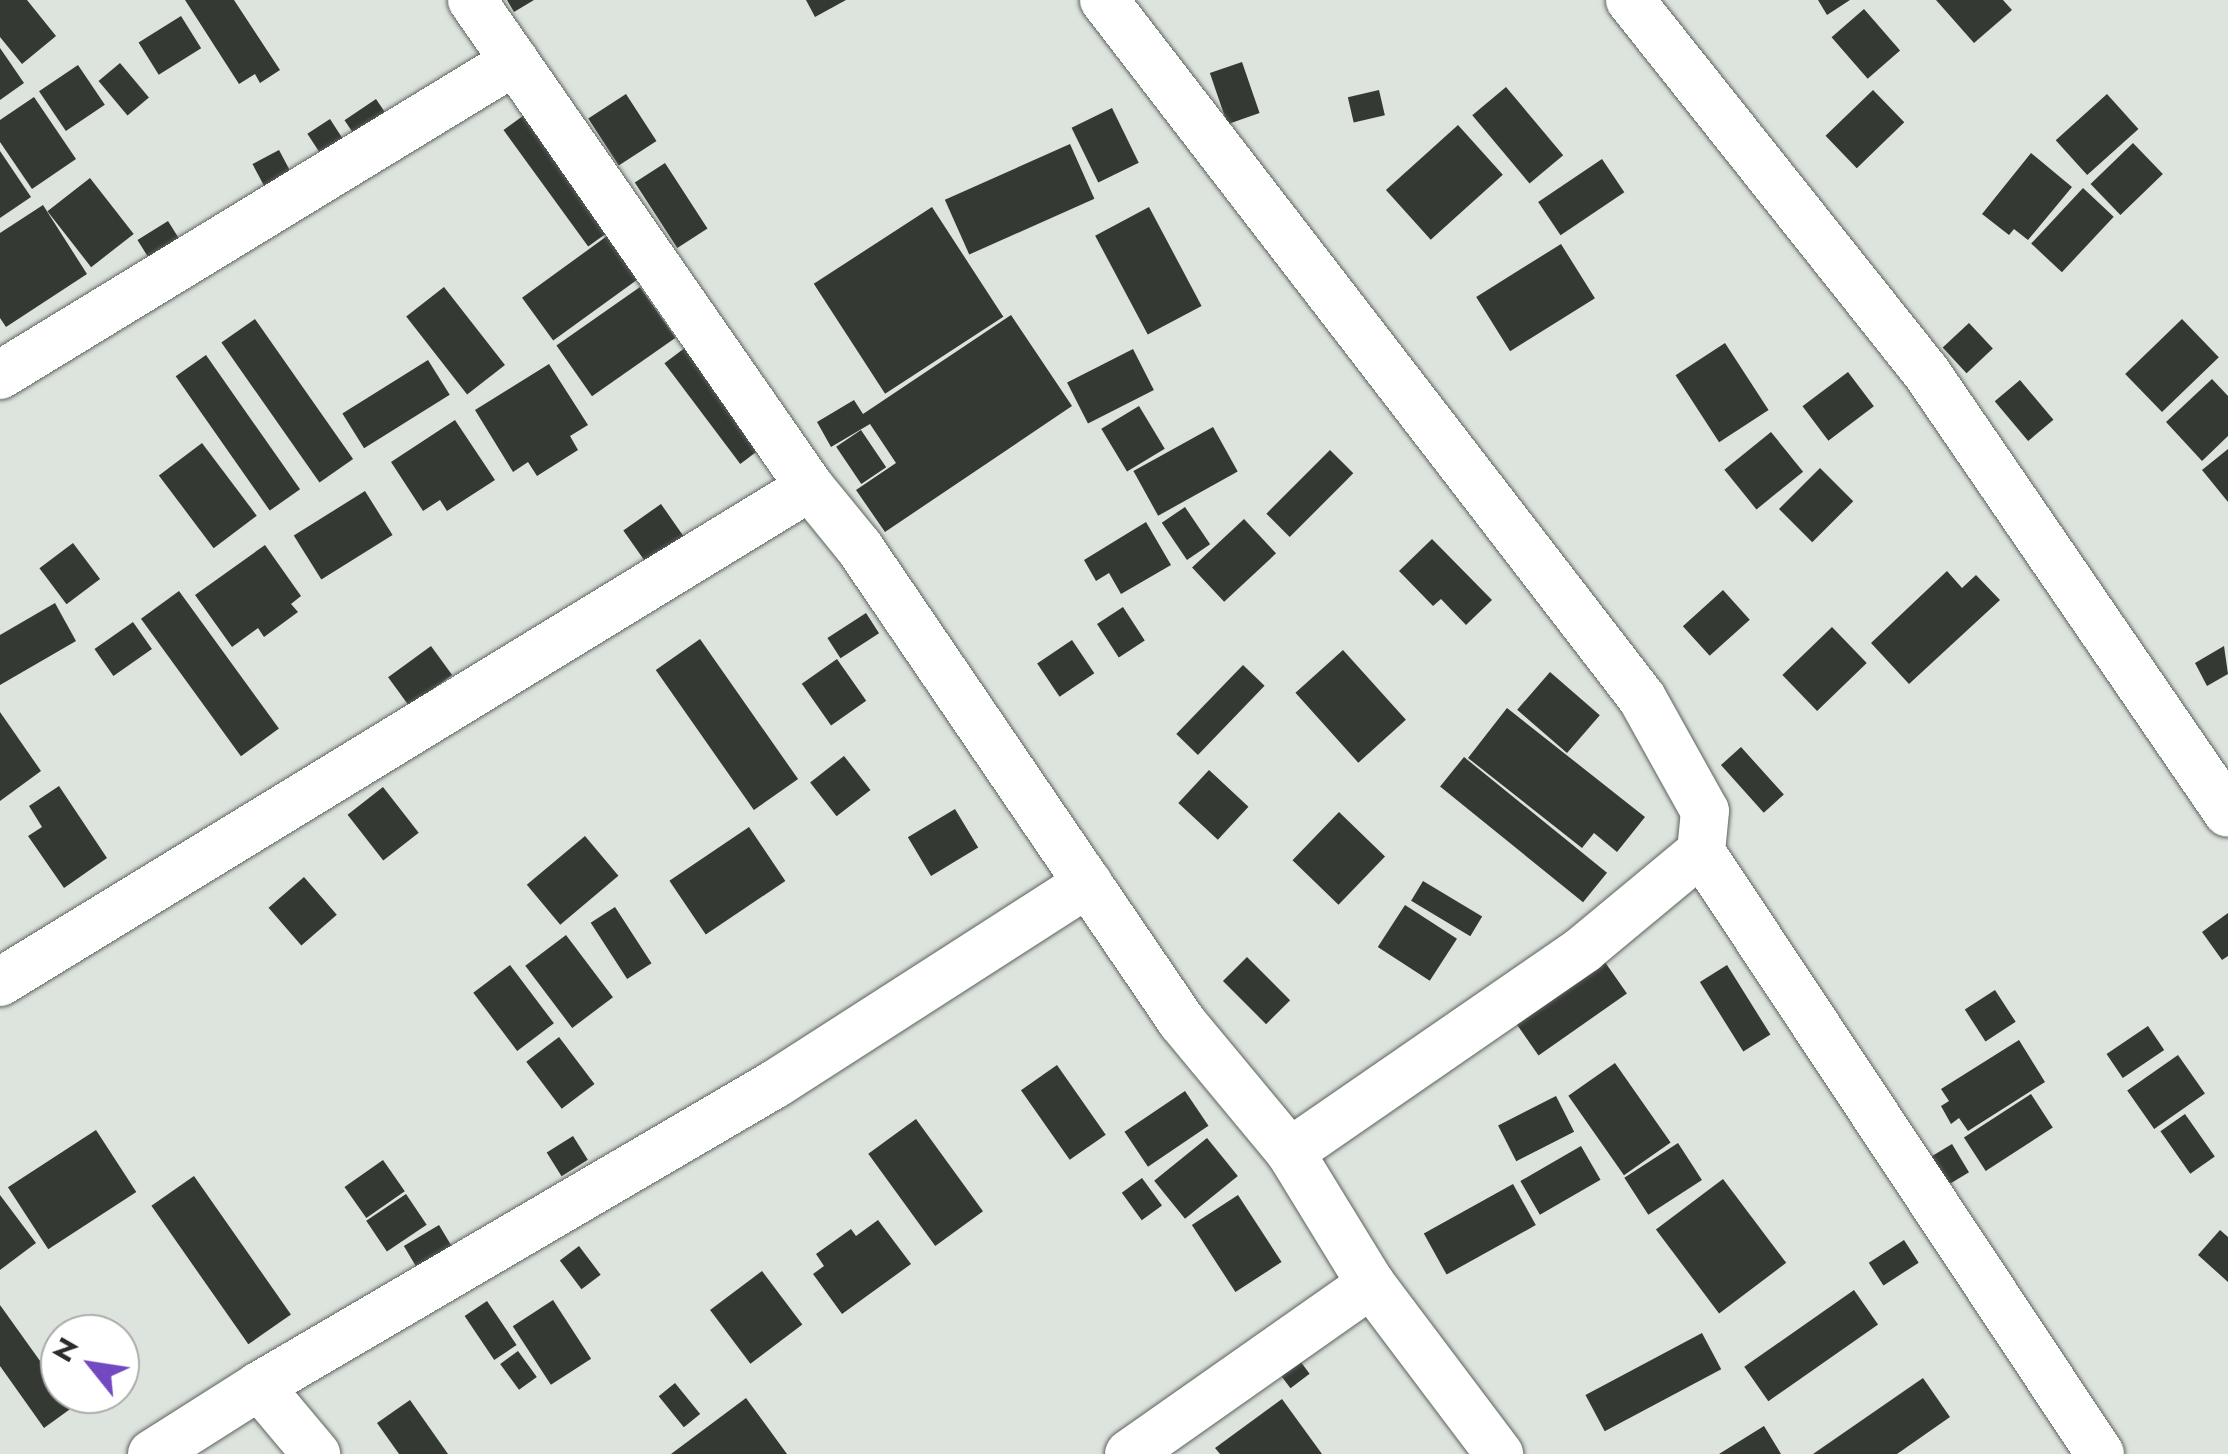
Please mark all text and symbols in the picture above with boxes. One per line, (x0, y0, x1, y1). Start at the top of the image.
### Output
north arrow (40, 1314, 140, 1414)
text: N (42, 1330, 89, 1370)

